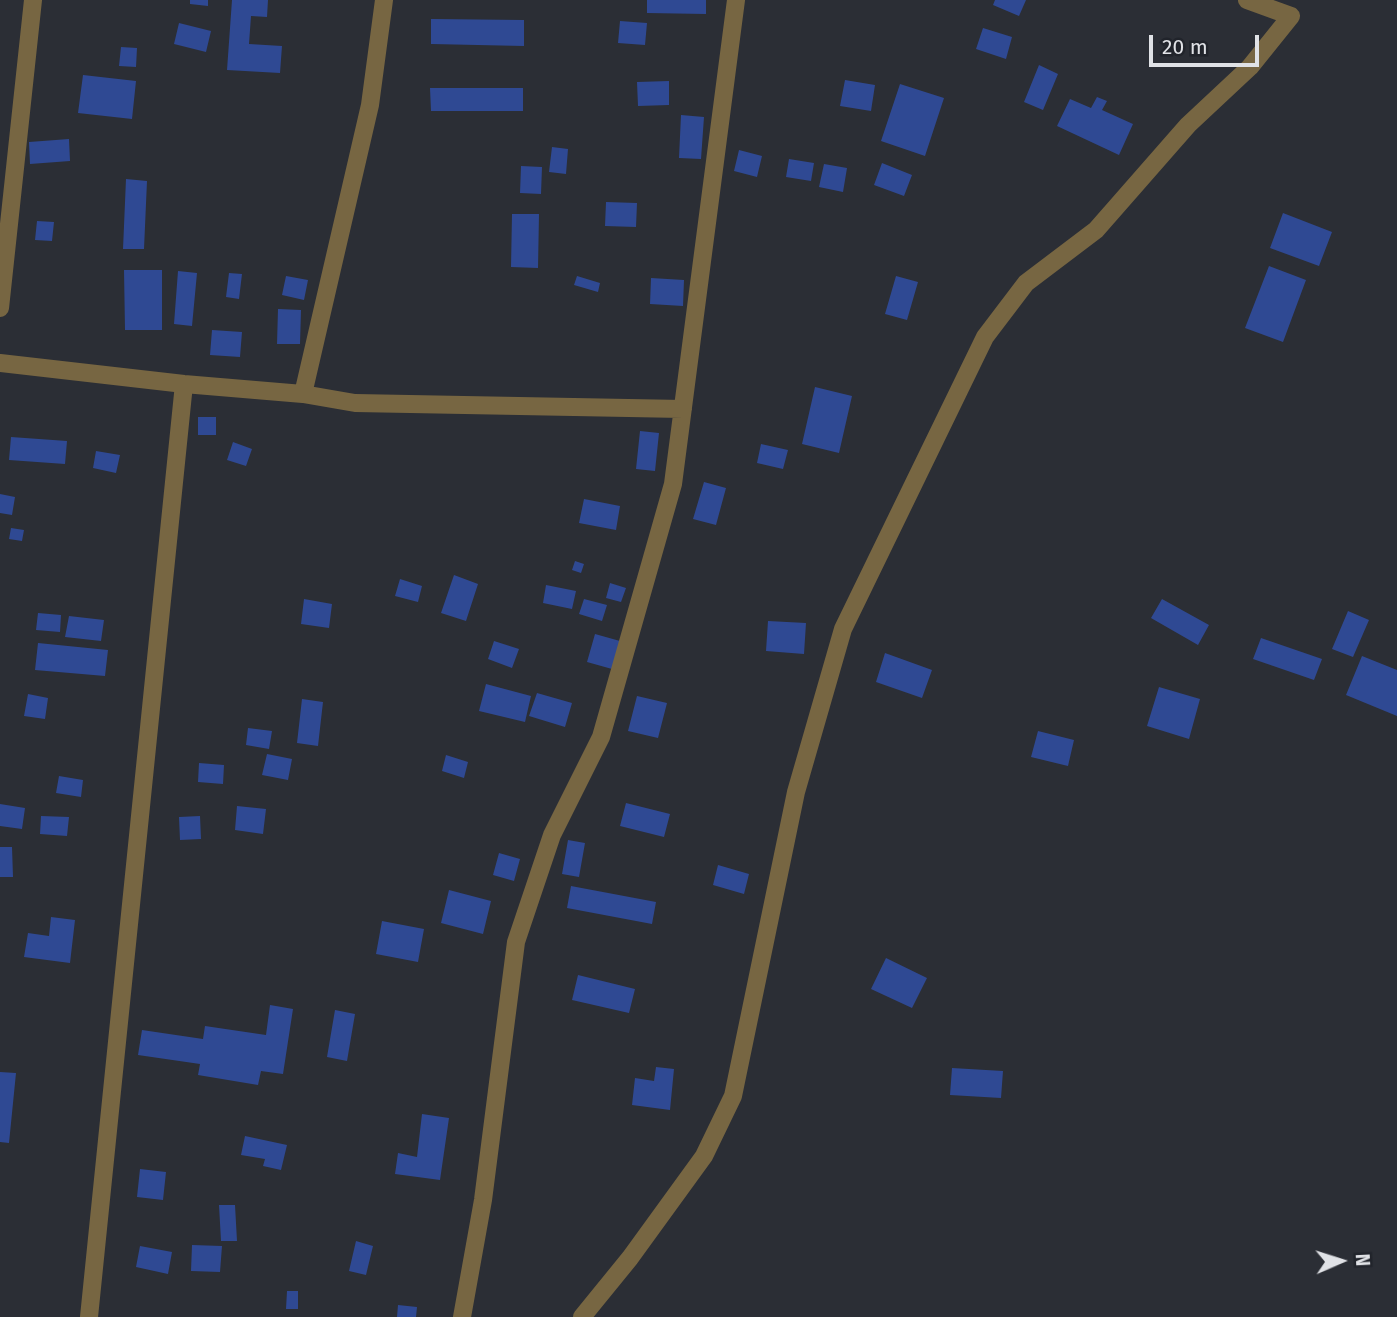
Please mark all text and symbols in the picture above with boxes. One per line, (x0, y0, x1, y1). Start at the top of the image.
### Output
scale bar (1152, 21, 1262, 65)
text: 20 m (1162, 34, 1208, 60)
north arrow (1306, 1226, 1376, 1296)
text: N (1351, 1253, 1374, 1267)

